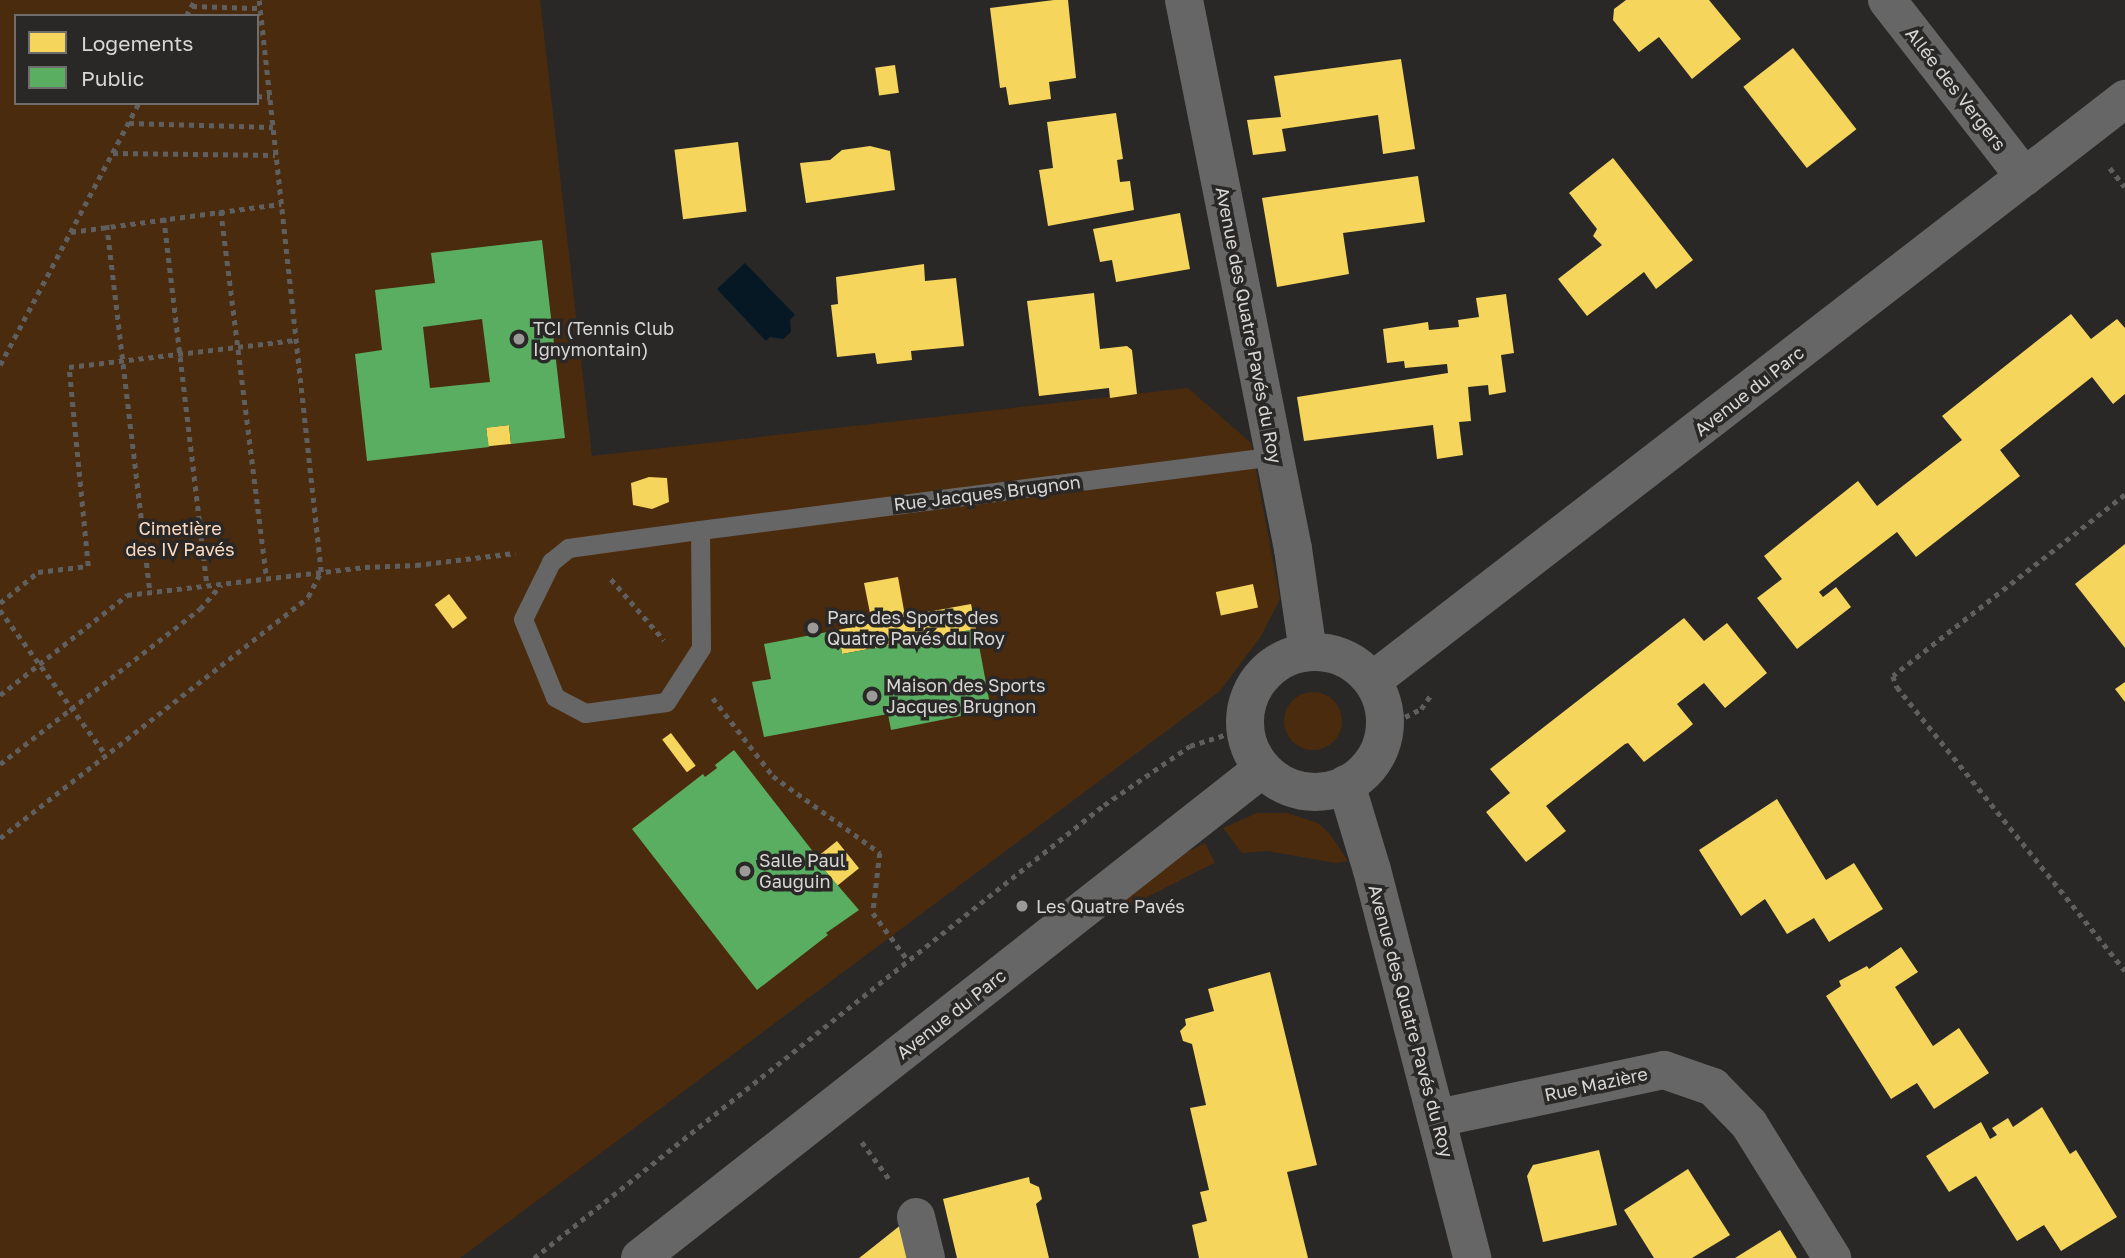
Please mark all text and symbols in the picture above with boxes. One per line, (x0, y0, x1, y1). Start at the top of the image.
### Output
legend (14, 14, 259, 105)
street label: Allée des Vergers (1901, 23, 2011, 155)
text: Logements (81, 30, 193, 56)
text: Public (81, 65, 144, 91)
street label: Avenue des Quatre Pavés du Roy (1212, 185, 1286, 465)
place label: TCI (Tennis Club Ignymontain) (533, 318, 674, 360)
marker: TCI (Tennis Club Ignymontain) (511, 331, 527, 347)
street label: Avenue du Parc (1690, 342, 1808, 440)
street label: Rue Jacques Brugnon (892, 471, 1082, 515)
park label: Cimetière des IV Pavés (126, 518, 234, 560)
place label: Parc des Sports des Quatre Pavés du Roy (827, 607, 1005, 650)
marker: Parc des Sports des Quatre Pavés du Roy (805, 620, 821, 636)
place label: Maison des Sports Jacques Brugnon (886, 675, 1045, 718)
marker: Maison des Sports Jacques Brugnon (864, 688, 880, 704)
place label: Salle Paul Gauguin (759, 850, 845, 892)
marker: Salle Paul Gauguin (737, 863, 753, 879)
street label: Avenue des Quatre Pavés du Roy (1364, 882, 1458, 1160)
place label: Les Quatre Pavés (1036, 895, 1185, 917)
marker: Les Quatre Pavés (1014, 898, 1030, 914)
street label: Avenue du Parc (892, 965, 1010, 1063)
street label: Rue Mazière (1542, 1063, 1650, 1105)

